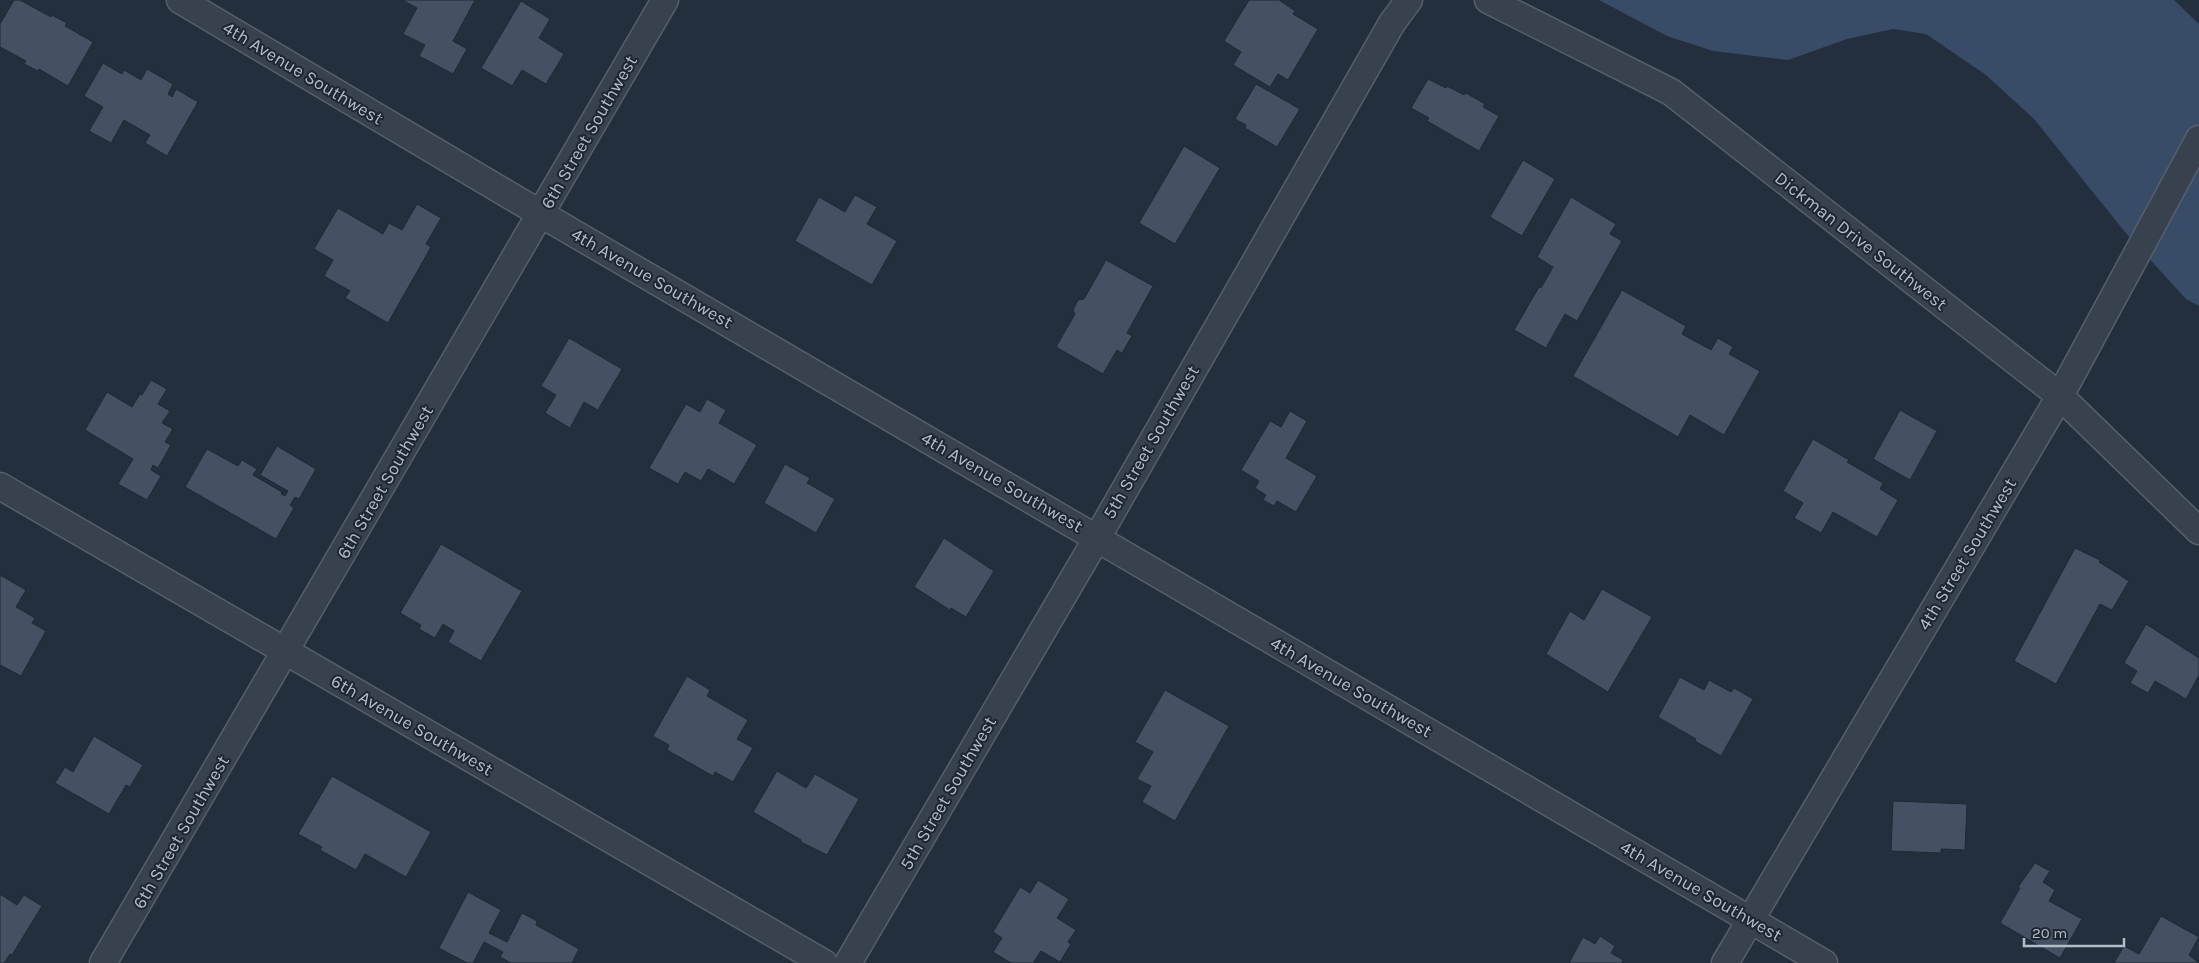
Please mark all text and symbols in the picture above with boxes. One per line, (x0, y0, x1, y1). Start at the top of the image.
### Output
street label: 4th Avenue Southwest (219, 16, 387, 130)
street label: 6th Street Southwest (536, 51, 642, 213)
street label: Dickman Drive Southwest (1770, 167, 1952, 315)
street label: 4th Avenue Southwest (567, 223, 737, 333)
street label: 5th Street Southwest (1098, 361, 1204, 523)
street label: 6th Street Southwest (332, 401, 438, 563)
street label: 4th Avenue Southwest (917, 427, 1087, 537)
street label: 4th Street Southwest (1913, 474, 2021, 634)
street label: 4th Avenue Southwest (1266, 632, 1436, 742)
street label: 6th Avenue Southwest (327, 670, 497, 781)
street label: 5th Street Southwest (895, 712, 1001, 874)
street label: 6th Street Southwest (128, 751, 234, 913)
street label: 4th Avenue Southwest (1616, 836, 1786, 946)
scale bar (2024, 916, 2124, 948)
text: 20 m (2032, 924, 2067, 942)

